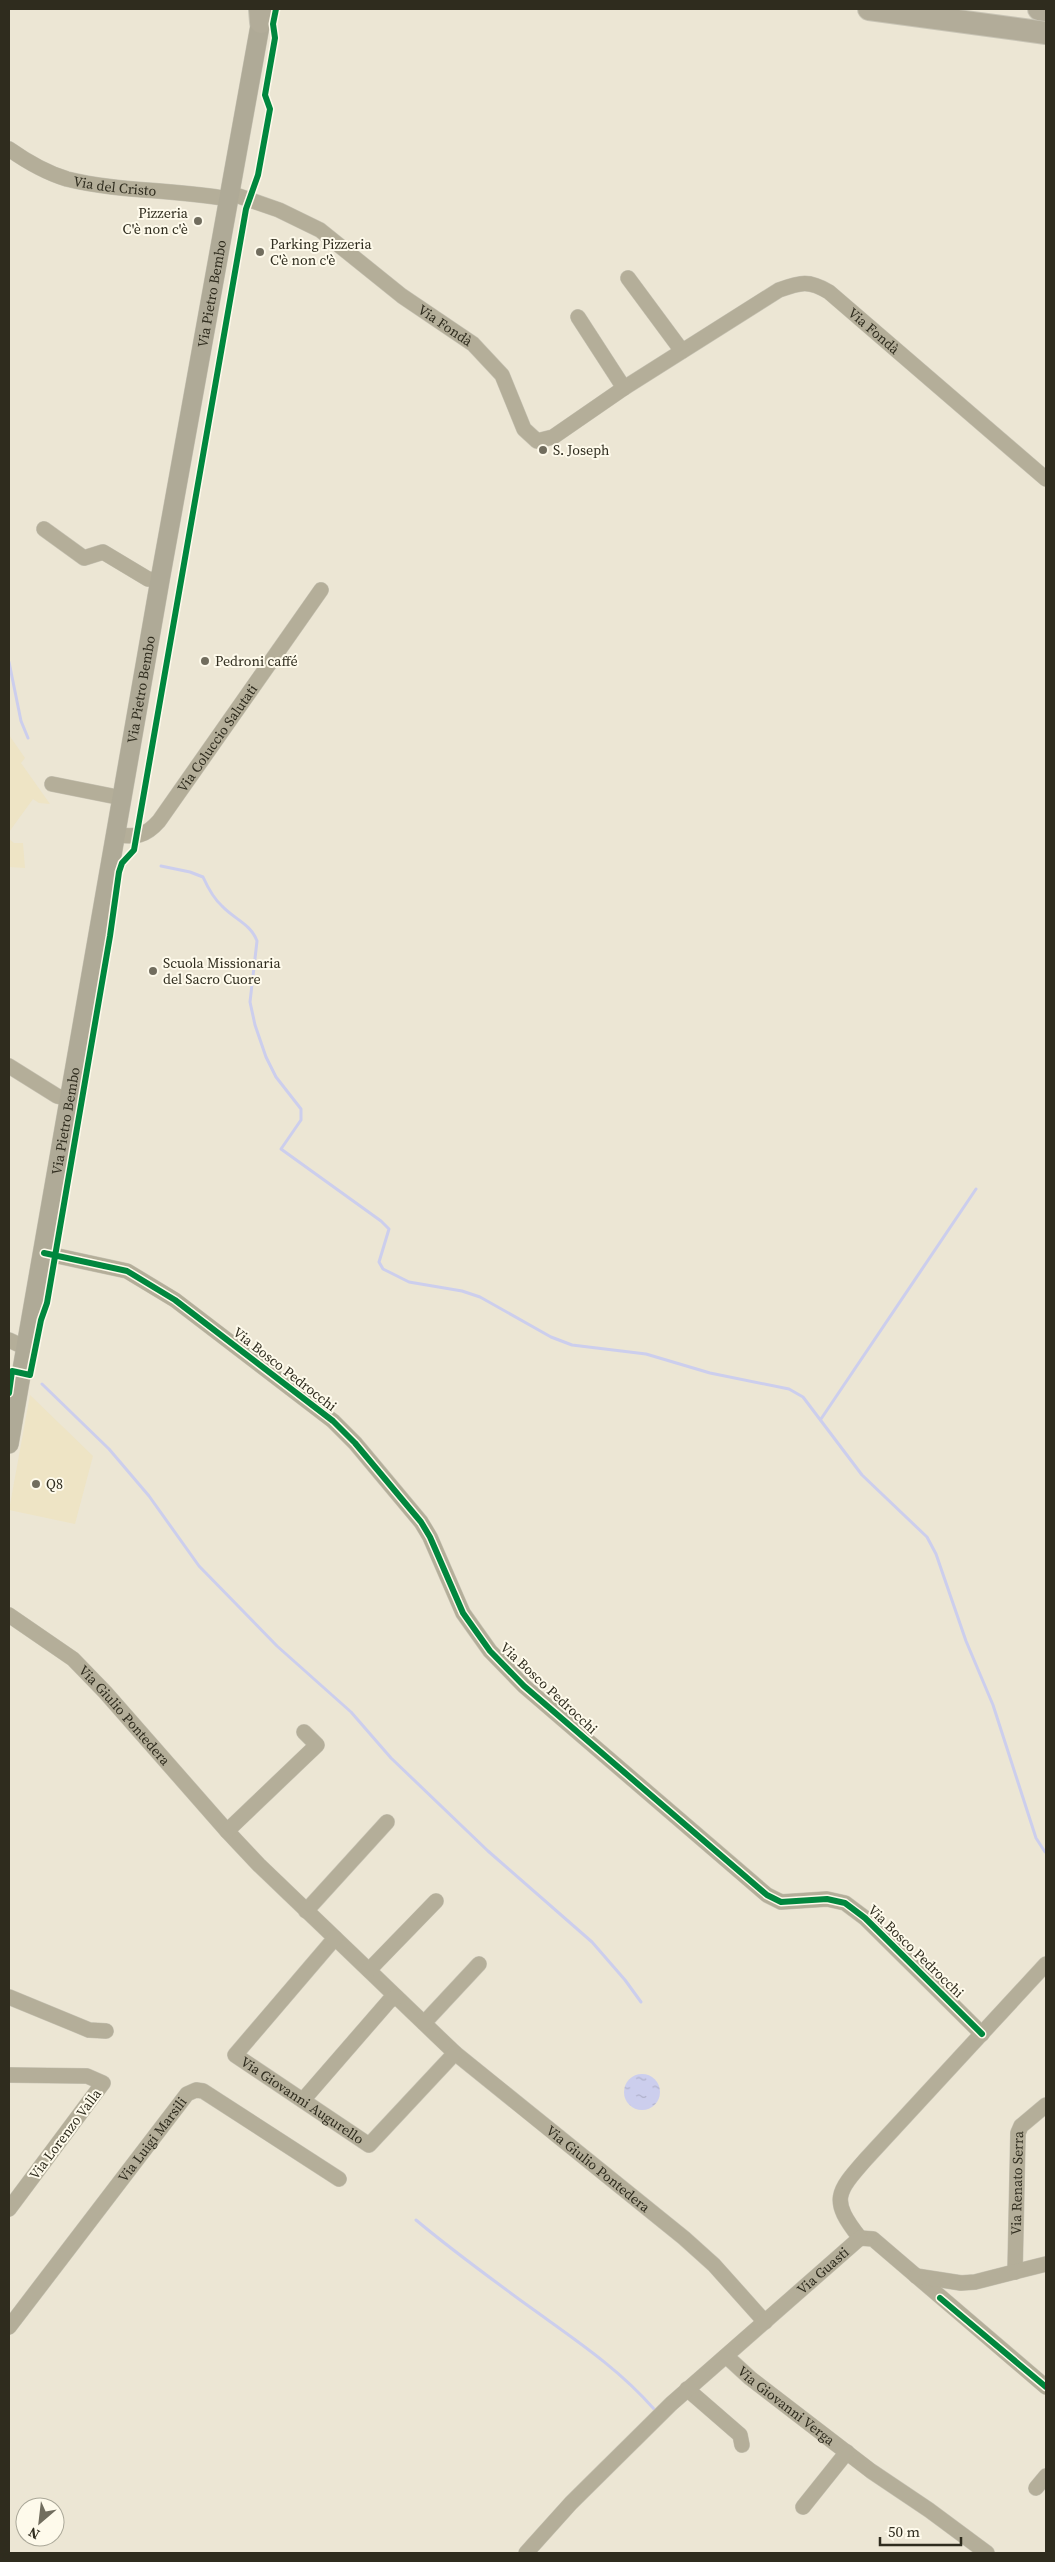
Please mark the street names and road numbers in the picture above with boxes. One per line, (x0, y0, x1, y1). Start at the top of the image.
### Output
street label: Via del Cristo (72, 171, 157, 201)
street label: Via Pietro Bembo (192, 238, 231, 349)
street label: Via Fondà (414, 300, 477, 351)
street label: Via Fondà (844, 303, 905, 359)
street label: Via Pietro Bembo (122, 634, 160, 745)
street label: Via Coluccio Salutati (172, 680, 262, 796)
street label: Via Pietro Bembo (46, 1065, 85, 1176)
street label: Via Bosco Pedrocchi (229, 1322, 341, 1416)
street label: Via Bosco Pedrocchi (496, 1638, 602, 1738)
street label: Via Giulio Pontedera (74, 1661, 176, 1770)
street label: Via Bosco Pedrocchi (864, 1900, 968, 2002)
street label: Via Giovanni Augurello (237, 2052, 368, 2149)
street label: Via Lorenzo Valla (24, 2084, 106, 2183)
street label: Via Luigi Marsili (113, 2093, 191, 2186)
street label: Via Giulio Pontedera (542, 2121, 655, 2217)
street label: Via Renato Serra (1006, 2130, 1028, 2235)
street label: Via Guasti (792, 2242, 853, 2299)
street label: Via Giovanni Verga (733, 2361, 840, 2450)

